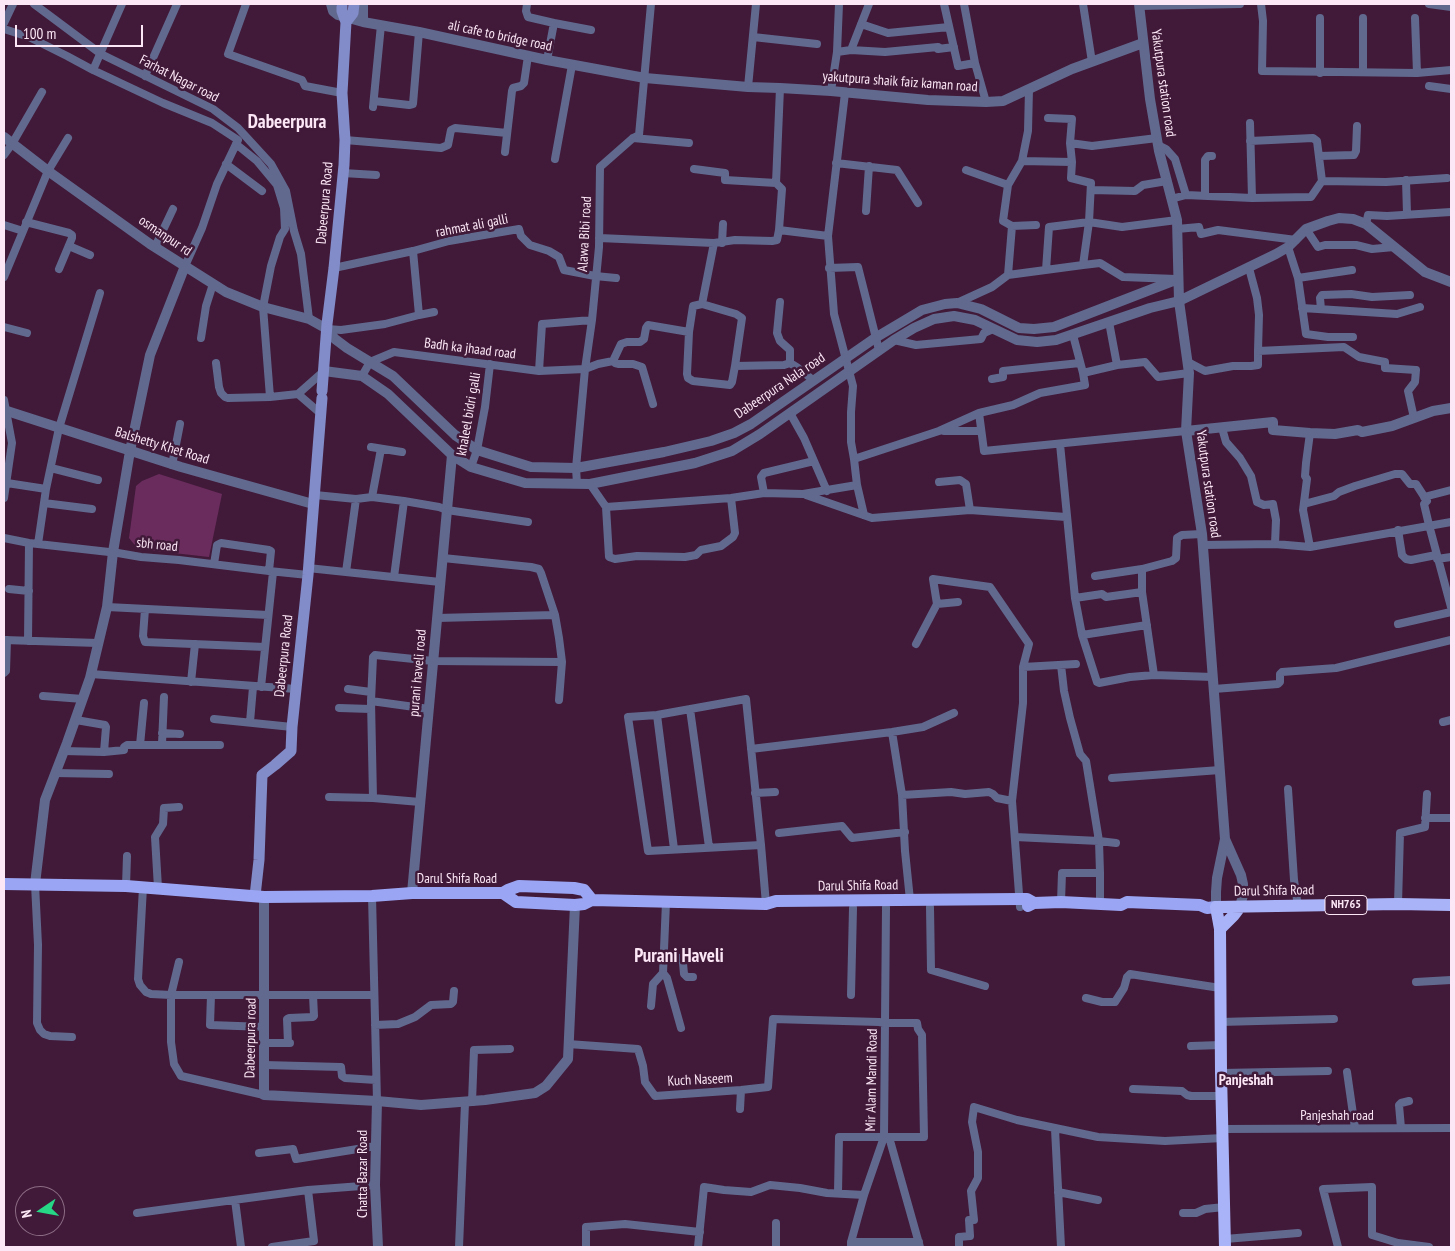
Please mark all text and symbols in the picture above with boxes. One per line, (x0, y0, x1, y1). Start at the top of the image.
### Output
scale bar (18, 15, 145, 47)
street label: ali cafe to bridge road (447, 17, 553, 55)
text: 100 m (23, 24, 56, 43)
street label: Yakutpura station road (1147, 28, 1179, 138)
street label: Farhat Nagar road (136, 52, 222, 106)
street label: yakutpura shaik faiz kaman road (822, 68, 978, 96)
district label: Dabeerpura (248, 112, 326, 134)
street label: Dabeerpura Road (313, 161, 337, 245)
street label: Alawa Bibi road (575, 196, 595, 272)
street label: rahmat ali galli (434, 211, 510, 241)
street label: osmanpur rd (135, 212, 195, 260)
street label: Badh ka jhaad road (423, 335, 517, 363)
street label: Dabeerpura Nala road (732, 350, 828, 422)
street label: khaleel bidri galli (453, 371, 485, 457)
street label: Balshetty Khet Road (113, 424, 211, 468)
street label: Yakutpura station road (1192, 429, 1224, 539)
street label: sbh road (135, 534, 179, 556)
street label: Dabeerpura Road (271, 614, 297, 698)
street label: purani haveli road (406, 629, 430, 717)
street label: Darul Shifa Road (417, 871, 497, 887)
street label: Darul Shifa Road (818, 877, 898, 895)
street label: Darul Shifa Road (1234, 882, 1314, 900)
road number: NH765 (1325, 896, 1367, 914)
district label: Purani Haveli (634, 946, 724, 968)
street label: Dabeerpura road (242, 998, 260, 1078)
street label: Mir Alam Mandi Road (863, 1028, 881, 1132)
street label: Kuch Naseem (667, 1070, 733, 1090)
district label: Panjeshah (1219, 1072, 1273, 1090)
street label: Panjeshah road (1300, 1108, 1374, 1124)
street label: Chatta Bazar Road (355, 1130, 371, 1218)
north arrow (15, 1186, 65, 1236)
text: N (17, 1208, 36, 1219)

